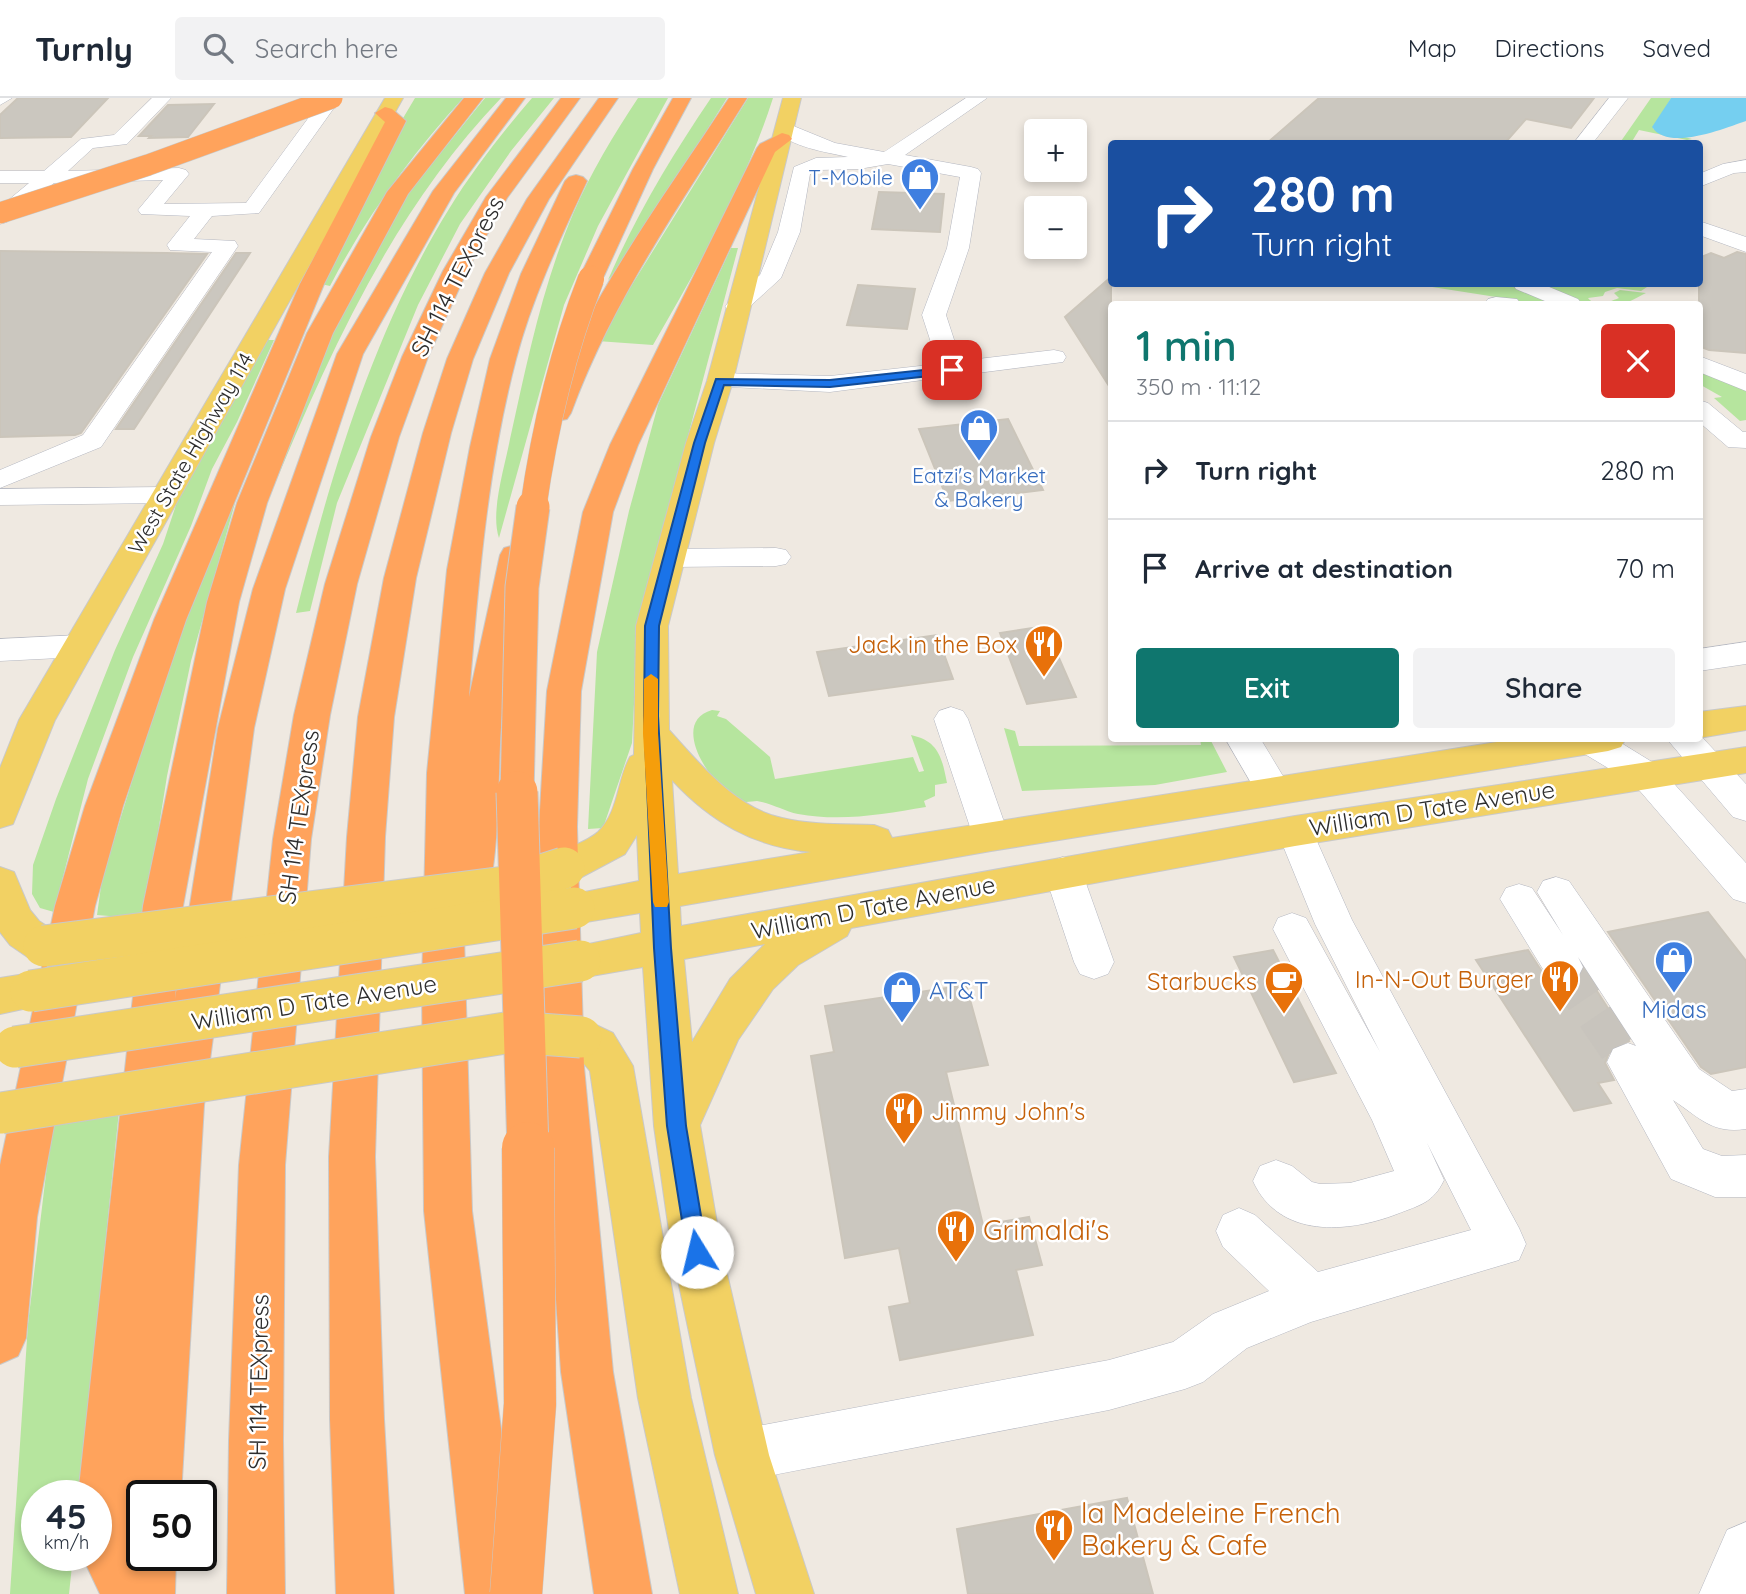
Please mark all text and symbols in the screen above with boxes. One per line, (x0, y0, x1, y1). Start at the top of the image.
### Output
search box (175, 17, 665, 80)
text: Turnly (35, 28, 133, 69)
icon: search (199, 29, 237, 67)
text: Search here (255, 32, 398, 65)
text: Map (1408, 33, 1457, 63)
text: Directions (1495, 33, 1605, 63)
text: Saved (1643, 33, 1711, 63)
map controls (1024, 119, 1087, 259)
button: + (1024, 119, 1087, 182)
shop icon: T-Mobile (899, 156, 941, 211)
text: 280 m (1251, 163, 1395, 224)
place label: T-Mobile (808, 164, 893, 190)
icon: right (1136, 168, 1227, 259)
street label: SH 114 TEXpress (404, 191, 510, 361)
button: − (1024, 196, 1087, 259)
text: Turn right (1251, 224, 1392, 264)
text: 1 min (1136, 319, 1237, 372)
button: close (1601, 324, 1675, 398)
pin (922, 340, 982, 400)
street label: West State Highway 114 (122, 348, 258, 558)
icon: arrive (933, 351, 971, 389)
text: 350 m · 11:12 (1136, 372, 1261, 401)
shop icon: Eatzi's Market & Bakery (958, 407, 1000, 462)
icon: right (1136, 451, 1174, 489)
text: Turn right (1195, 454, 1317, 487)
text: 280 m (1600, 454, 1675, 487)
place label: Eatzi's Market & Bakery (912, 462, 1046, 512)
icon: arrive (1136, 549, 1174, 587)
text: Arrive at destination (1195, 552, 1453, 585)
text: 70 m (1615, 552, 1675, 585)
restaurant icon: Jack in the Box (1023, 623, 1065, 678)
place label: Jack in the Box (848, 629, 1017, 659)
button: Exit (1136, 648, 1399, 728)
button: Share (1413, 648, 1675, 728)
street label: SH 114 TEXpress (271, 728, 325, 906)
street label: William D Tate Avenue (1307, 774, 1557, 842)
street label: William D Tate Avenue (748, 869, 998, 945)
shop icon: Midas (1653, 939, 1695, 994)
restaurant icon: In-N-Out Burger (1539, 958, 1581, 1013)
cafe icon: Starbucks (1263, 960, 1305, 1015)
place label: In-N-Out Burger (1355, 964, 1533, 994)
place label: Starbucks (1147, 966, 1257, 996)
street label: William D Tate Avenue (189, 968, 439, 1036)
shop icon: AT&T (881, 969, 923, 1024)
place label: AT&T (929, 975, 989, 1005)
place label: Midas (1641, 994, 1707, 1024)
restaurant icon: Jimmy John's (883, 1090, 925, 1145)
place label: Jimmy John's (931, 1096, 1085, 1126)
restaurant icon: Grimaldi's (935, 1208, 977, 1263)
place label: Grimaldi's (983, 1212, 1109, 1247)
position arrow (660, 1215, 734, 1289)
street label: SH 114 TEXpress (241, 1294, 275, 1470)
speed limit sign: 50 (126, 1480, 217, 1571)
text: 45 (46, 1494, 87, 1538)
place label: la Madeleine French Bakery & Cafe (1081, 1495, 1341, 1562)
restaurant icon: la Madeleine French Bakery & Cafe (1033, 1507, 1075, 1562)
text: km/h (44, 1531, 89, 1554)

